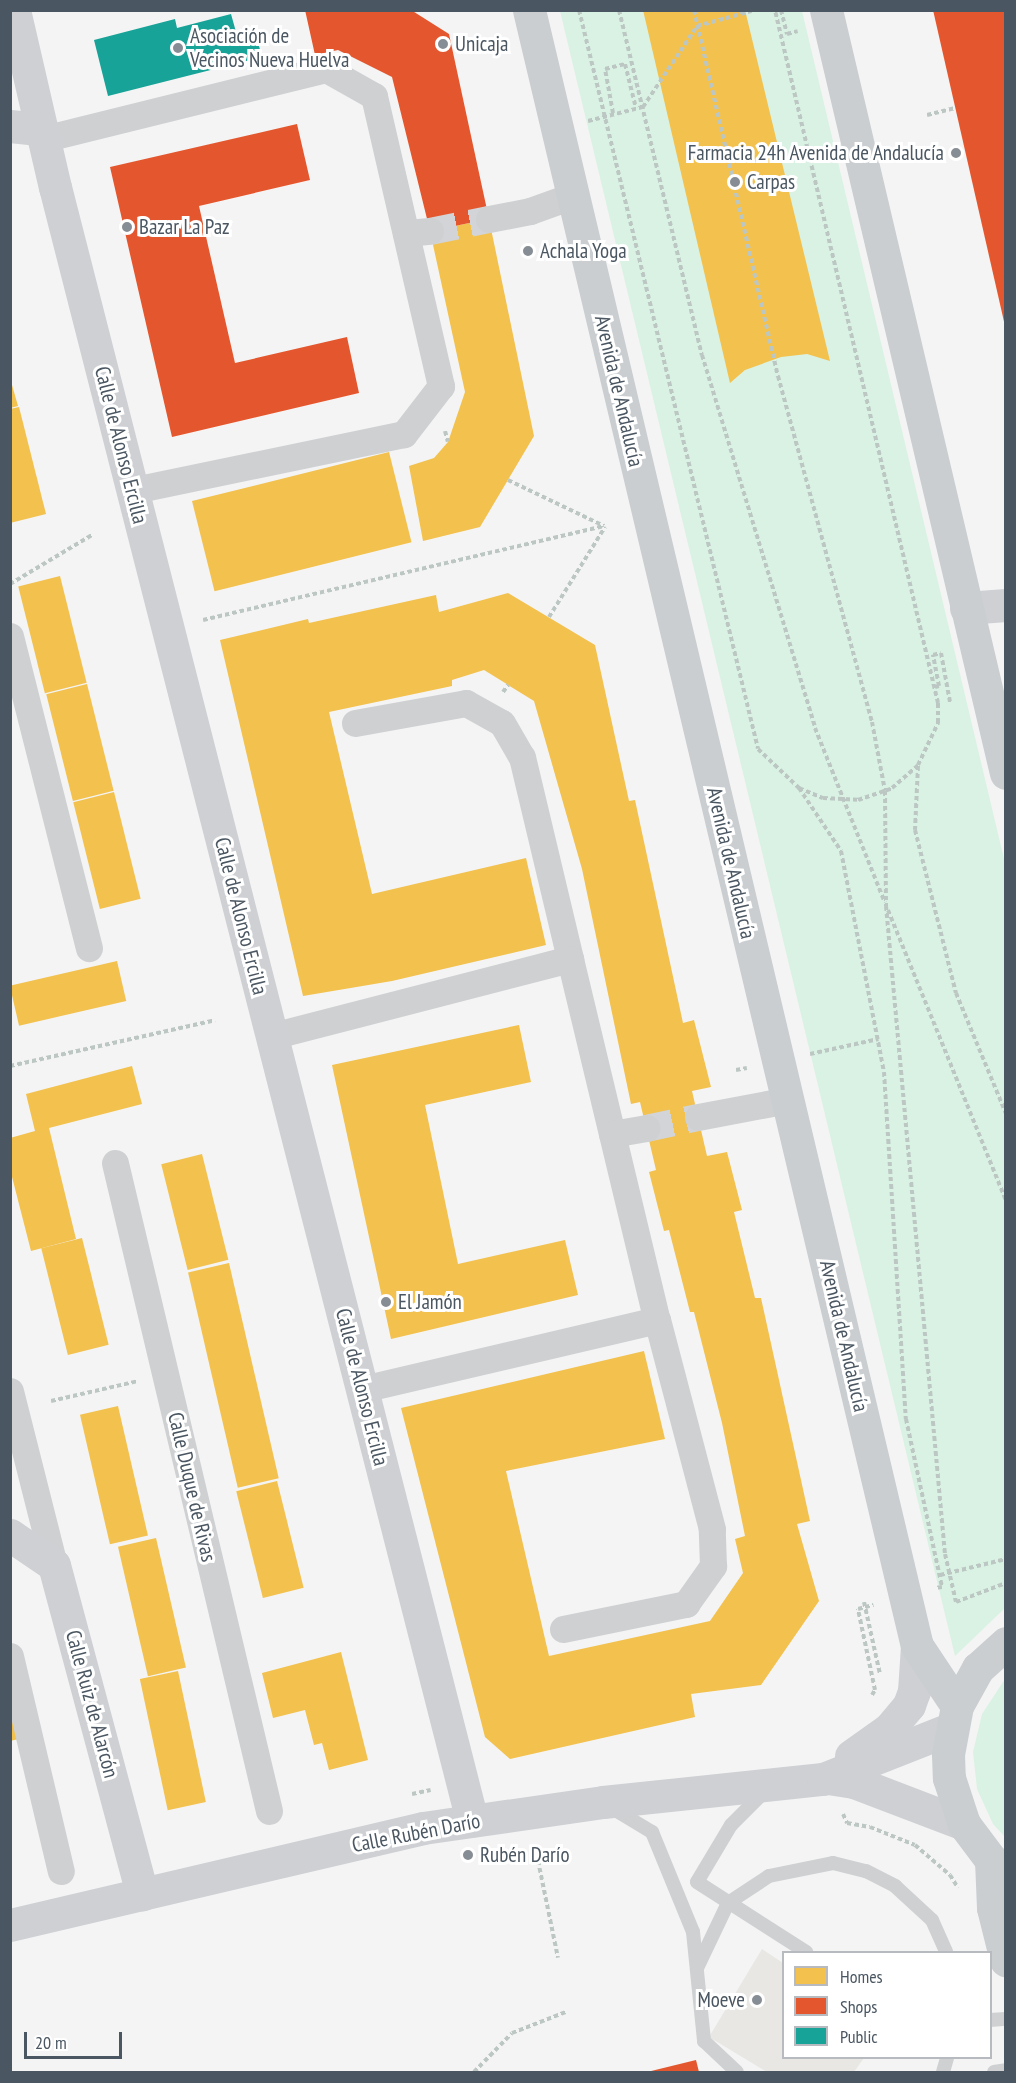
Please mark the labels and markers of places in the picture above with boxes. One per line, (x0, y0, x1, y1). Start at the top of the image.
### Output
place label: Asociación de Vecinos Nueva Huelva (190, 23, 349, 73)
place label: Unicaja (455, 31, 509, 57)
marker: Unicaja (436, 37, 450, 51)
marker: Asociación de Vecinos Nueva Huelva (171, 41, 185, 55)
place label: Farmacia 24h Avenida de Andalucía (686, 140, 944, 166)
marker: Farmacia 24h Avenida de Andalucía (949, 146, 963, 160)
place label: Carpas (747, 169, 795, 195)
marker: Carpas (728, 175, 742, 189)
place label: Bazar La Paz (139, 214, 230, 240)
marker: Bazar La Paz (120, 220, 134, 234)
place label: Achala Yoga (540, 238, 627, 264)
marker: Achala Yoga (521, 244, 535, 258)
place label: El Jamón (398, 1289, 462, 1315)
marker: El Jamón (379, 1295, 393, 1309)
place label: Rubén Darío (480, 1842, 569, 1868)
marker: Rubén Darío (461, 1848, 475, 1862)
place label: Moeve (697, 1987, 745, 2013)
marker: Moeve (750, 1993, 764, 2007)

